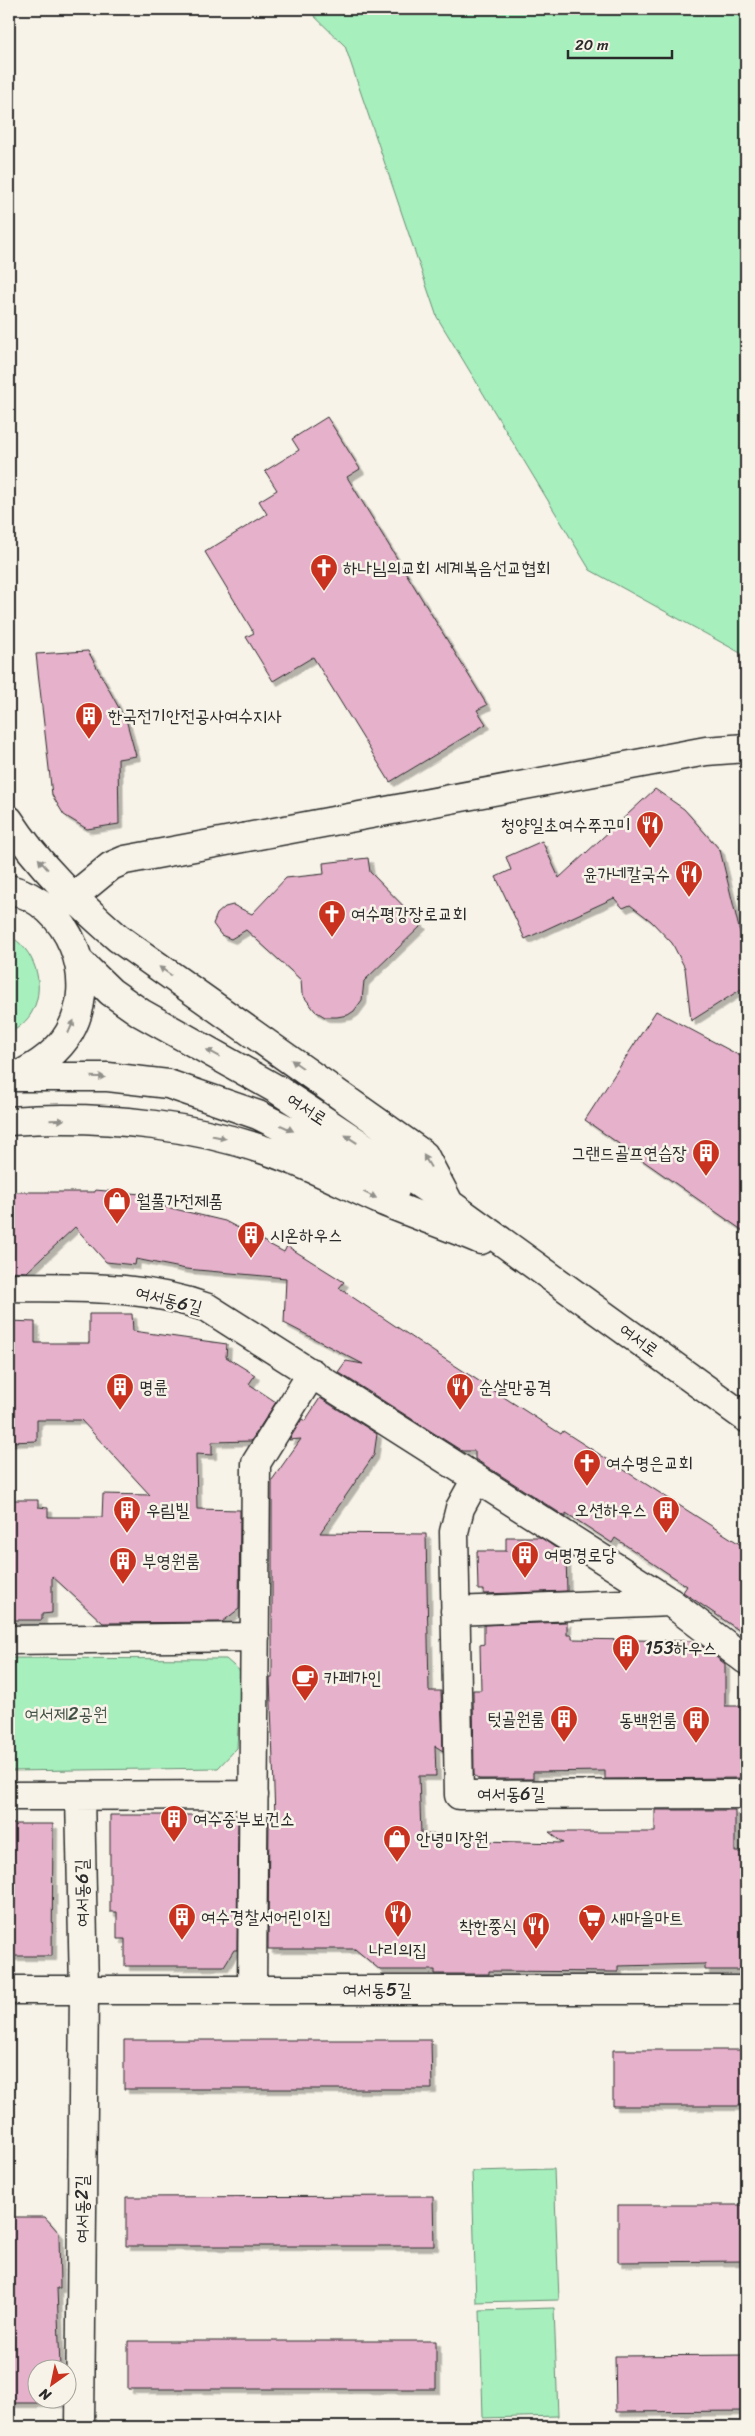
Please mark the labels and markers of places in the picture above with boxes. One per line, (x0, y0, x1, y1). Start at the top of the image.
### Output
place label: 하나님의교회 세계복음선교협회 (343, 552, 550, 584)
church icon: 하나님의교회 세계복음선교협회 (309, 553, 339, 592)
place label: 한국전기안전공사여수지사 (108, 700, 282, 732)
building icon: 한국전기안전공사여수지사 (74, 701, 104, 740)
place label: 청양일초여수쭈꾸미 (501, 809, 631, 841)
restaurant icon: 청양일초여수쭈꾸미 (635, 810, 665, 849)
place label: 윤가네칼국수 (583, 858, 670, 890)
restaurant icon: 윤가네칼국수 (674, 859, 704, 898)
place label: 여수평강장로교회 (351, 898, 467, 930)
church icon: 여수평강장로교회 (317, 899, 347, 938)
place label: 그랜드골프연습장 (571, 1137, 687, 1169)
building icon: 그랜드골프연습장 (691, 1138, 721, 1177)
place label: 월풀가전제품 (136, 1185, 223, 1217)
shop icon: 월풀가전제품 (102, 1186, 132, 1225)
place label: 시온하우스 (270, 1219, 342, 1251)
building icon: 시온하우스 (236, 1220, 266, 1259)
place label: 명륜 (139, 1371, 168, 1403)
place label: 순살만공격 (479, 1371, 551, 1403)
building icon: 명륜 (105, 1372, 135, 1411)
restaurant icon: 순살만공격 (445, 1372, 475, 1411)
place label: 여수명은교회 (606, 1447, 693, 1479)
church icon: 여수명은교회 (572, 1448, 602, 1487)
place label: 우림빌 (146, 1494, 190, 1526)
place label: 오션하우스 (575, 1494, 647, 1526)
building icon: 우림빌 (112, 1495, 142, 1534)
building icon: 오션하우스 (651, 1495, 681, 1534)
place label: 여명경로당 (544, 1539, 617, 1571)
building icon: 여명경로당 (510, 1540, 540, 1579)
place label: 부영원룸 (142, 1545, 200, 1577)
building icon: 부영원룸 (108, 1546, 138, 1585)
place label: 153하우스 (645, 1632, 717, 1664)
building icon: 153하우스 (611, 1633, 641, 1672)
place label: 카페가인 (324, 1662, 382, 1694)
cafe icon: 카페가인 (290, 1663, 320, 1702)
place label: 텃골원룸 (487, 1703, 545, 1735)
building icon: 텃골원룸 (549, 1704, 579, 1743)
place label: 동백원룸 (619, 1704, 677, 1736)
building icon: 동백원룸 (681, 1705, 711, 1744)
place label: 여수중부보건소 (193, 1803, 294, 1835)
building icon: 여수중부보건소 (159, 1804, 189, 1843)
place label: 안녕미장원 (416, 1823, 488, 1855)
shop icon: 안녕미장원 (382, 1824, 412, 1863)
restaurant icon: 나리의집 (383, 1899, 413, 1938)
place label: 여수경찰서어린이집 (201, 1901, 331, 1933)
building icon: 여수경찰서어린이집 (167, 1902, 197, 1941)
place label: 새마을마트 (611, 1902, 683, 1934)
supermarket icon: 새마을마트 (577, 1903, 607, 1942)
place label: 착한쭝식 (459, 1910, 517, 1942)
restaurant icon: 착한쭝식 (521, 1911, 551, 1950)
place label: 나리의집 (369, 1934, 427, 1966)

